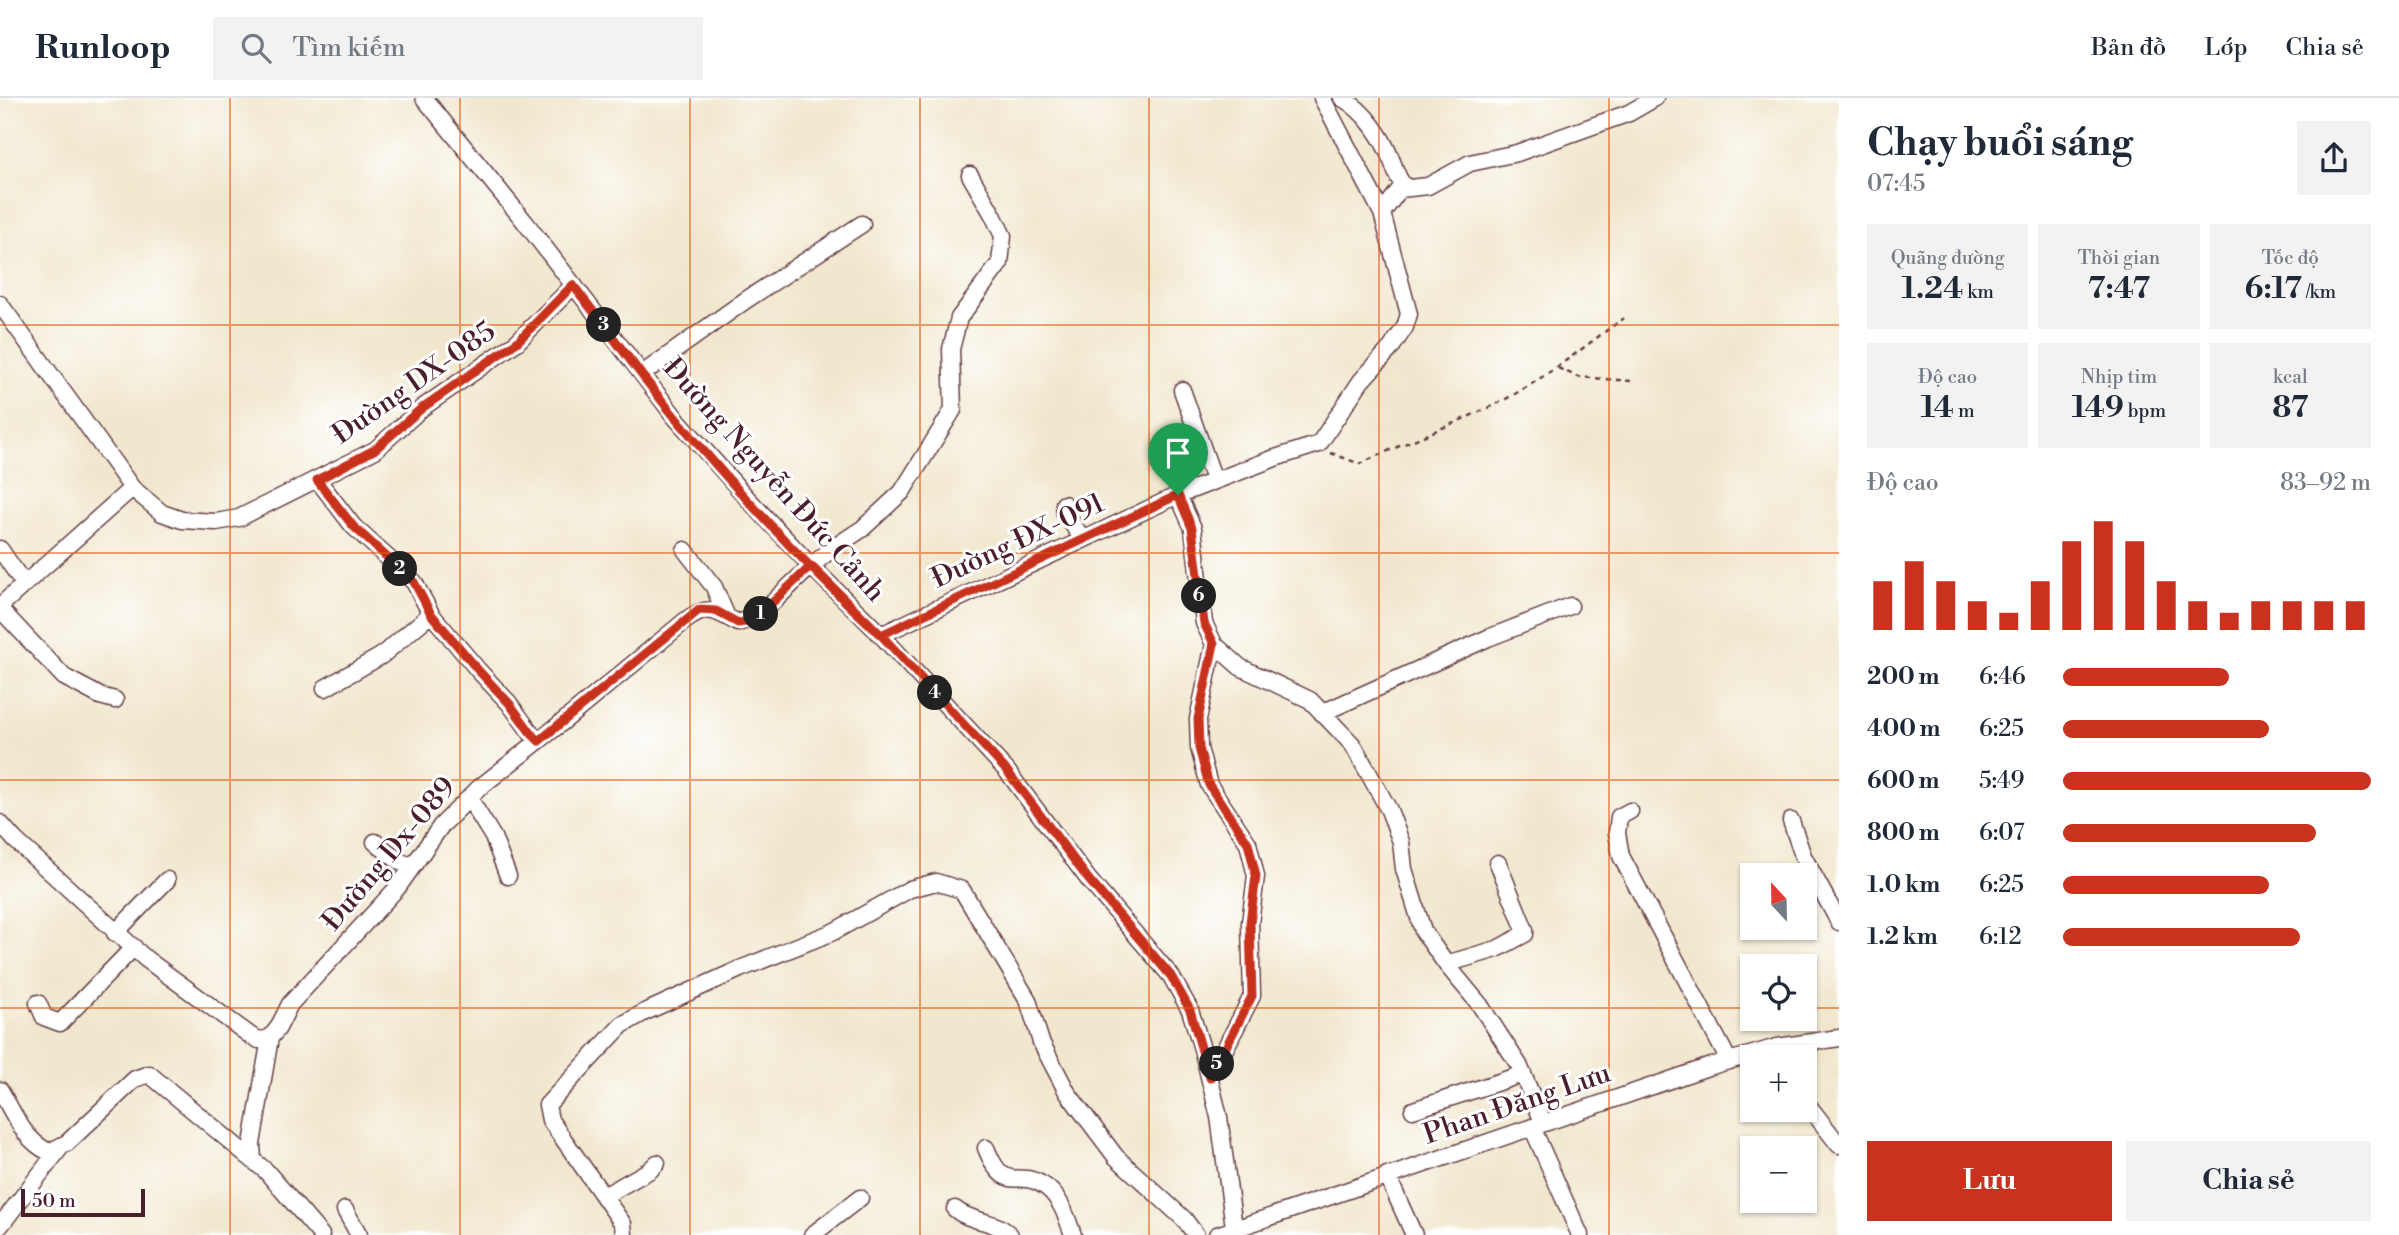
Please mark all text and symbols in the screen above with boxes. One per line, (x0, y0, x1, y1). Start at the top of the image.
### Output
search box (213, 17, 703, 80)
text: Runloop (35, 28, 171, 69)
icon: search (237, 29, 275, 67)
text: Tìm kiếm (293, 32, 406, 64)
text: Bản đồ (2091, 33, 2166, 63)
text: Lớp (2204, 33, 2248, 63)
text: Chia sẻ (2286, 33, 2364, 63)
text: Chạy buổi sáng (1867, 120, 2133, 167)
button: share (2297, 121, 2371, 195)
text: 07:45 (1867, 170, 1925, 198)
text: Quãng đường (1891, 246, 2005, 270)
text: Thời gian (2078, 246, 2160, 270)
text: Tốc độ (2262, 246, 2319, 270)
text: 1.24 (1901, 270, 1963, 308)
text: 7:47 (2088, 270, 2150, 308)
text: 6:17 (2245, 270, 2302, 308)
text: km (1963, 280, 1994, 304)
text: /km (2302, 280, 2336, 304)
pin: 3 (586, 308, 622, 342)
text: 3 (598, 312, 609, 336)
street label: Đường DX-085 (326, 314, 502, 452)
street label: Đường Nguyễn Đức Cảnh (655, 351, 893, 609)
text: Độ cao (1918, 365, 1977, 389)
text: Nhịp tim (2081, 365, 2157, 389)
text: kcal (2273, 365, 2308, 389)
text: 14 (1921, 389, 1954, 427)
text: 149 (2072, 389, 2124, 427)
text: 87 (2272, 389, 2308, 427)
text: m (1954, 399, 1975, 423)
text: bpm (2124, 399, 2166, 423)
pin (1148, 423, 1208, 495)
icon: arrive (1159, 434, 1197, 472)
text: Độ cao (1867, 469, 1939, 497)
text: 83–92 m (2280, 469, 2371, 497)
street label: Đường ĐX-091 (926, 486, 1110, 596)
pin: 2 (382, 552, 418, 587)
text: 2 (394, 556, 405, 580)
pin: 6 (1182, 578, 1216, 614)
text: 6 (1193, 583, 1204, 607)
pin: 1 (744, 596, 778, 632)
text: 1 (756, 601, 765, 625)
text: 200 m (1867, 663, 1939, 691)
text: 6:46 (1979, 663, 2026, 691)
pin: 4 (918, 676, 953, 710)
text: 4 (928, 680, 941, 704)
text: 400 m (1867, 715, 1940, 743)
text: 6:25 (1979, 715, 2024, 743)
text: 600 m (1867, 767, 1940, 795)
text: 5:49 (1979, 767, 2025, 795)
street label: Đường Dx-089 (314, 770, 464, 938)
text: 800 m (1867, 819, 1940, 847)
text: 6:07 (1979, 819, 2025, 847)
north arrow (1740, 863, 1816, 940)
map controls (1740, 863, 1817, 1213)
text: 1.0 km (1867, 871, 1940, 899)
text: 6:25 (1979, 871, 2024, 899)
text: 1.2 km (1867, 923, 1938, 951)
text: 6:12 (1979, 923, 2022, 951)
button: locate (1740, 954, 1817, 1031)
button: + (1740, 1045, 1817, 1122)
pin: 5 (1200, 1046, 1234, 1082)
text: 5 (1211, 1051, 1222, 1075)
street label: Phan Đăng Lưu (1419, 1056, 1615, 1152)
button: − (1740, 1136, 1817, 1213)
button: Lưu (1867, 1141, 2112, 1221)
button: Chia sẻ (2126, 1141, 2371, 1221)
scale bar (21, 1186, 145, 1218)
text: 50 m (32, 1189, 76, 1213)

